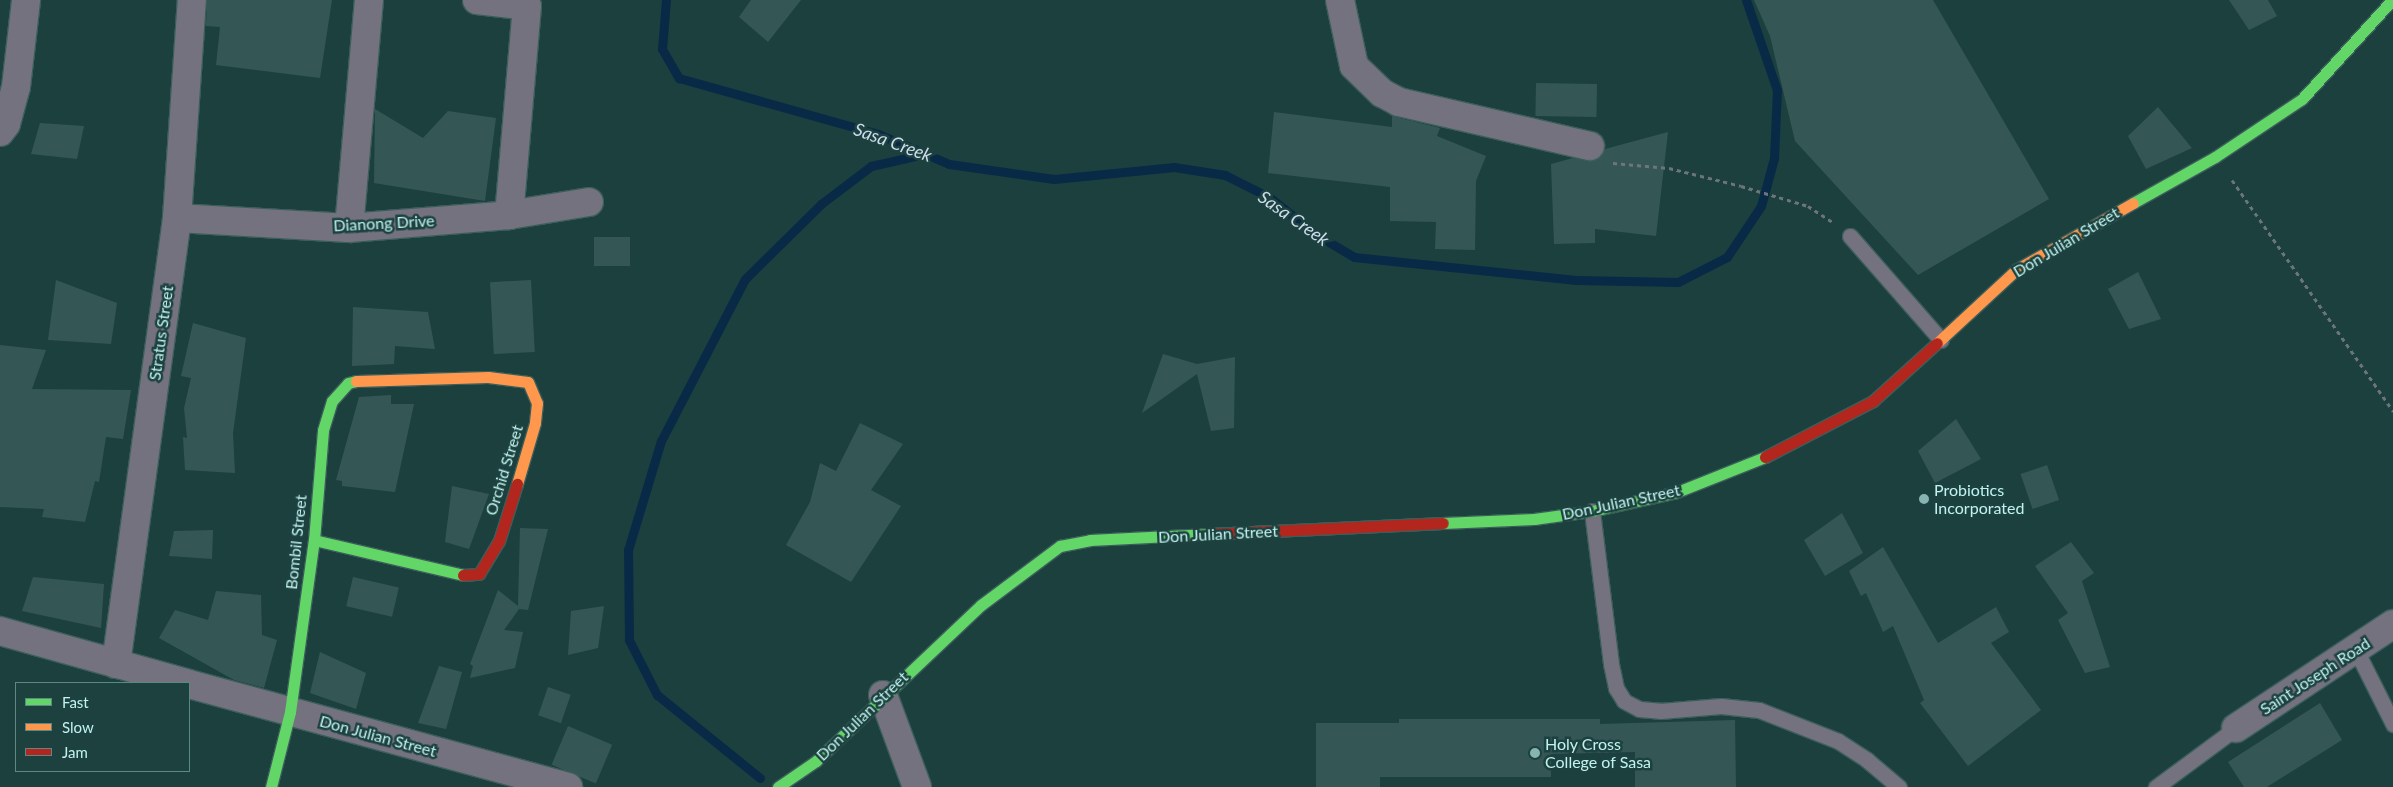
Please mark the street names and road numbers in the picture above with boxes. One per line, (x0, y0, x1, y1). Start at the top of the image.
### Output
street label: Don Julian Street (2009, 203, 2123, 281)
street label: Dianong Drive (333, 211, 435, 235)
street label: Stratus Street (145, 284, 177, 382)
street label: Orchid Street (481, 422, 527, 518)
street label: Don Julian Street (1560, 480, 1682, 524)
street label: Bombil Street (281, 494, 311, 590)
street label: Don Julian Street (1157, 521, 1279, 547)
street label: Saint Joseph Road (2256, 633, 2374, 719)
street label: Don Julian Street (812, 667, 912, 765)
street label: Don Julian Street (317, 711, 439, 761)

